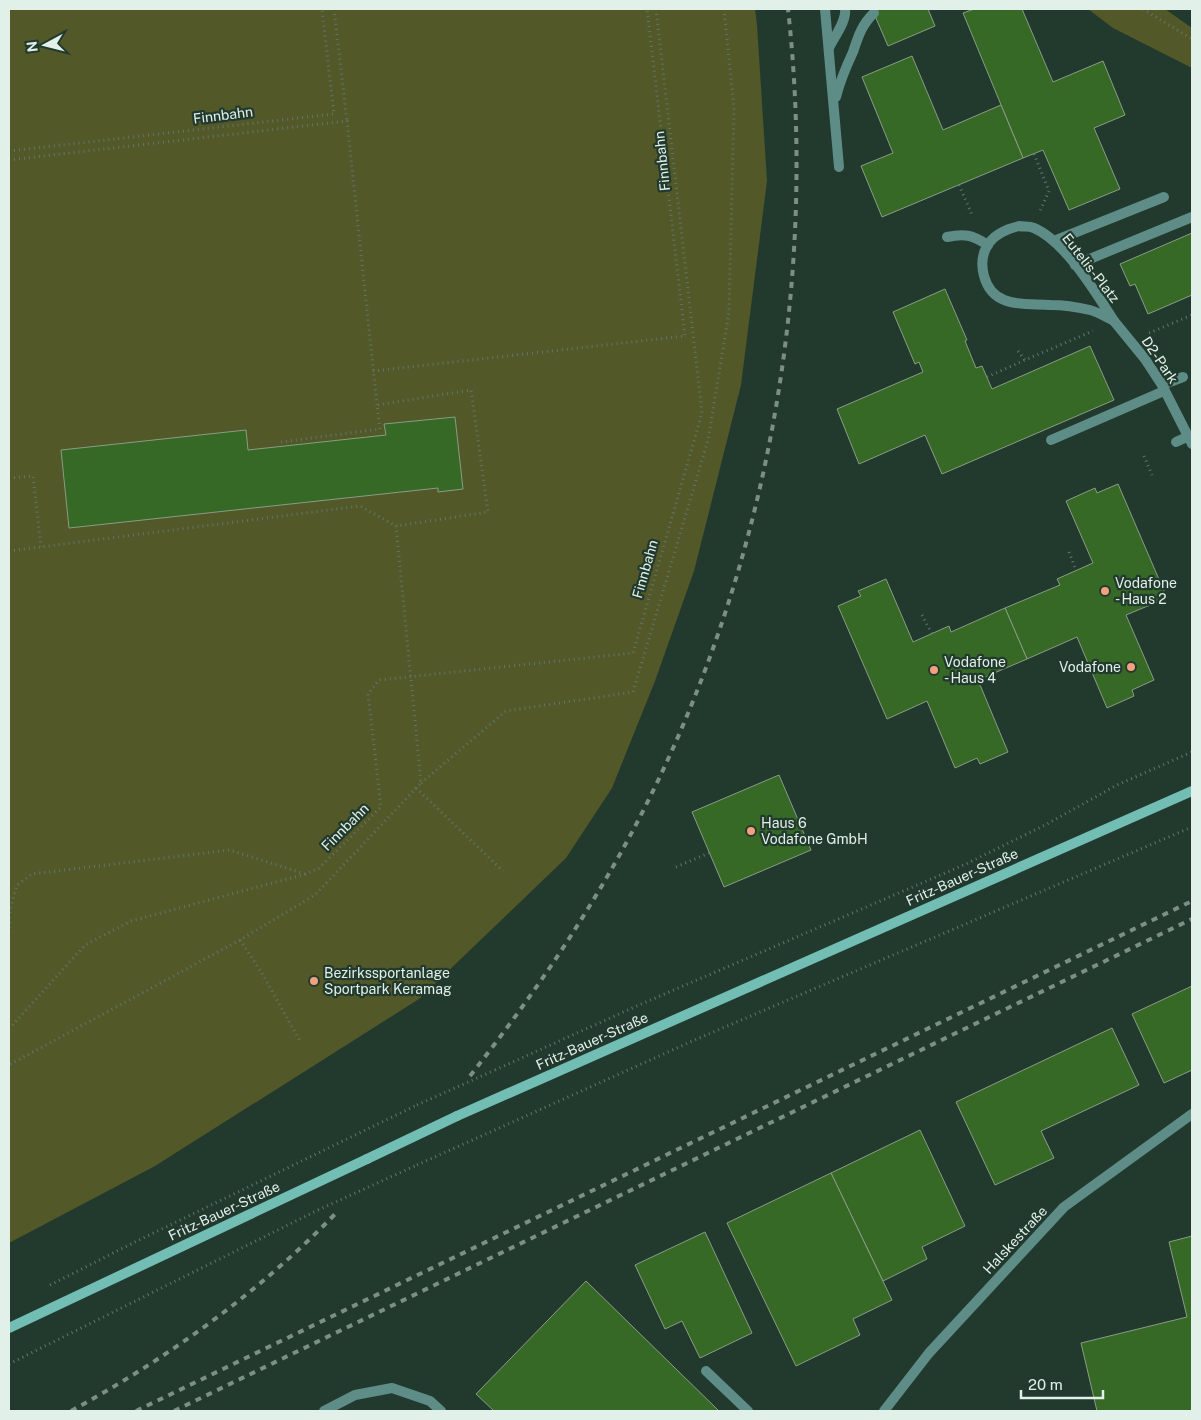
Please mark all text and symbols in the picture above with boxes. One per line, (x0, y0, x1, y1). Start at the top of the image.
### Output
north arrow (20, 20, 70, 70)
text: N (23, 40, 41, 53)
street label: Finnbahn (192, 103, 254, 127)
street label: Finnbahn (651, 130, 673, 192)
street label: Eutelis-Platz (1059, 230, 1123, 306)
street label: D2-Park (1138, 333, 1182, 387)
street label: Finnbahn (629, 538, 661, 600)
place label: Vodafone - Haus 2 (1115, 575, 1177, 607)
marker: Vodafone - Haus 2 (1099, 585, 1111, 597)
place label: Vodafone - Haus 4 (944, 654, 1006, 686)
place label: Vodafone (1059, 659, 1121, 675)
marker: Vodafone (1125, 661, 1137, 673)
marker: Vodafone - Haus 4 (928, 664, 940, 676)
street label: Finnbahn (318, 800, 372, 854)
place label: Haus 6 Vodafone GmbH (761, 815, 868, 847)
marker: Haus 6 Vodafone GmbH (745, 825, 757, 837)
street label: Fritz-Bauer-Straße (904, 845, 1021, 909)
place label: Bezirkssportanlage Sportpark Keramag (324, 965, 452, 997)
marker: Bezirkssportanlage Sportpark Keramag (308, 975, 320, 987)
street label: Fritz-Bauer-Straße (534, 1009, 651, 1073)
street label: Fritz-Bauer-Straße (166, 1178, 282, 1244)
street label: Halskestraße (980, 1203, 1050, 1277)
scale bar (1021, 1368, 1104, 1400)
text: 20 m (1028, 1376, 1063, 1393)

